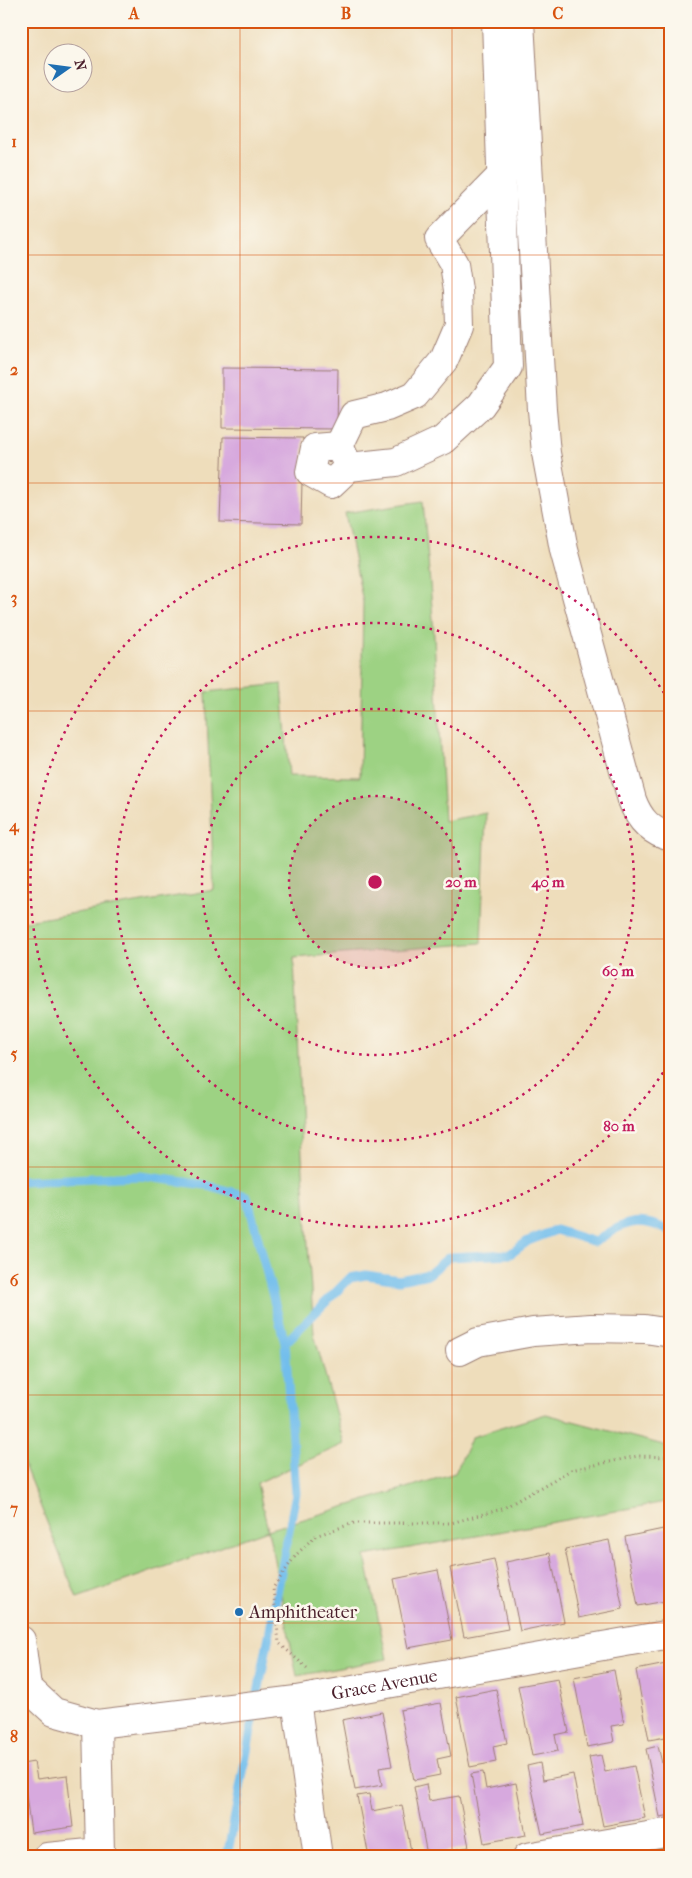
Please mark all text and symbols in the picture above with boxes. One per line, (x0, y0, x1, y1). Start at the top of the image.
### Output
text: A (128, 4, 140, 23)
text: B (341, 4, 351, 23)
text: C (553, 4, 564, 23)
north arrow (42, 42, 92, 92)
text: N (71, 58, 90, 73)
text: 1 (11, 132, 17, 151)
text: 2 (10, 360, 18, 379)
text: 3 (11, 588, 17, 608)
text: 4 (8, 816, 20, 836)
centre of rings (366, 873, 384, 891)
text: 20 m (445, 873, 477, 891)
text: 40 m (531, 873, 565, 891)
text: 60 m (602, 962, 635, 980)
text: 5 (11, 1044, 18, 1063)
text: 80 m (603, 1117, 635, 1135)
text: 6 (10, 1271, 19, 1290)
text: 7 (9, 1499, 18, 1518)
place label: Amphitheater (248, 1602, 358, 1623)
marker: Amphitheater (233, 1606, 245, 1618)
street label: Grace Avenue (330, 1665, 439, 1705)
text: 8 (10, 1727, 18, 1746)

